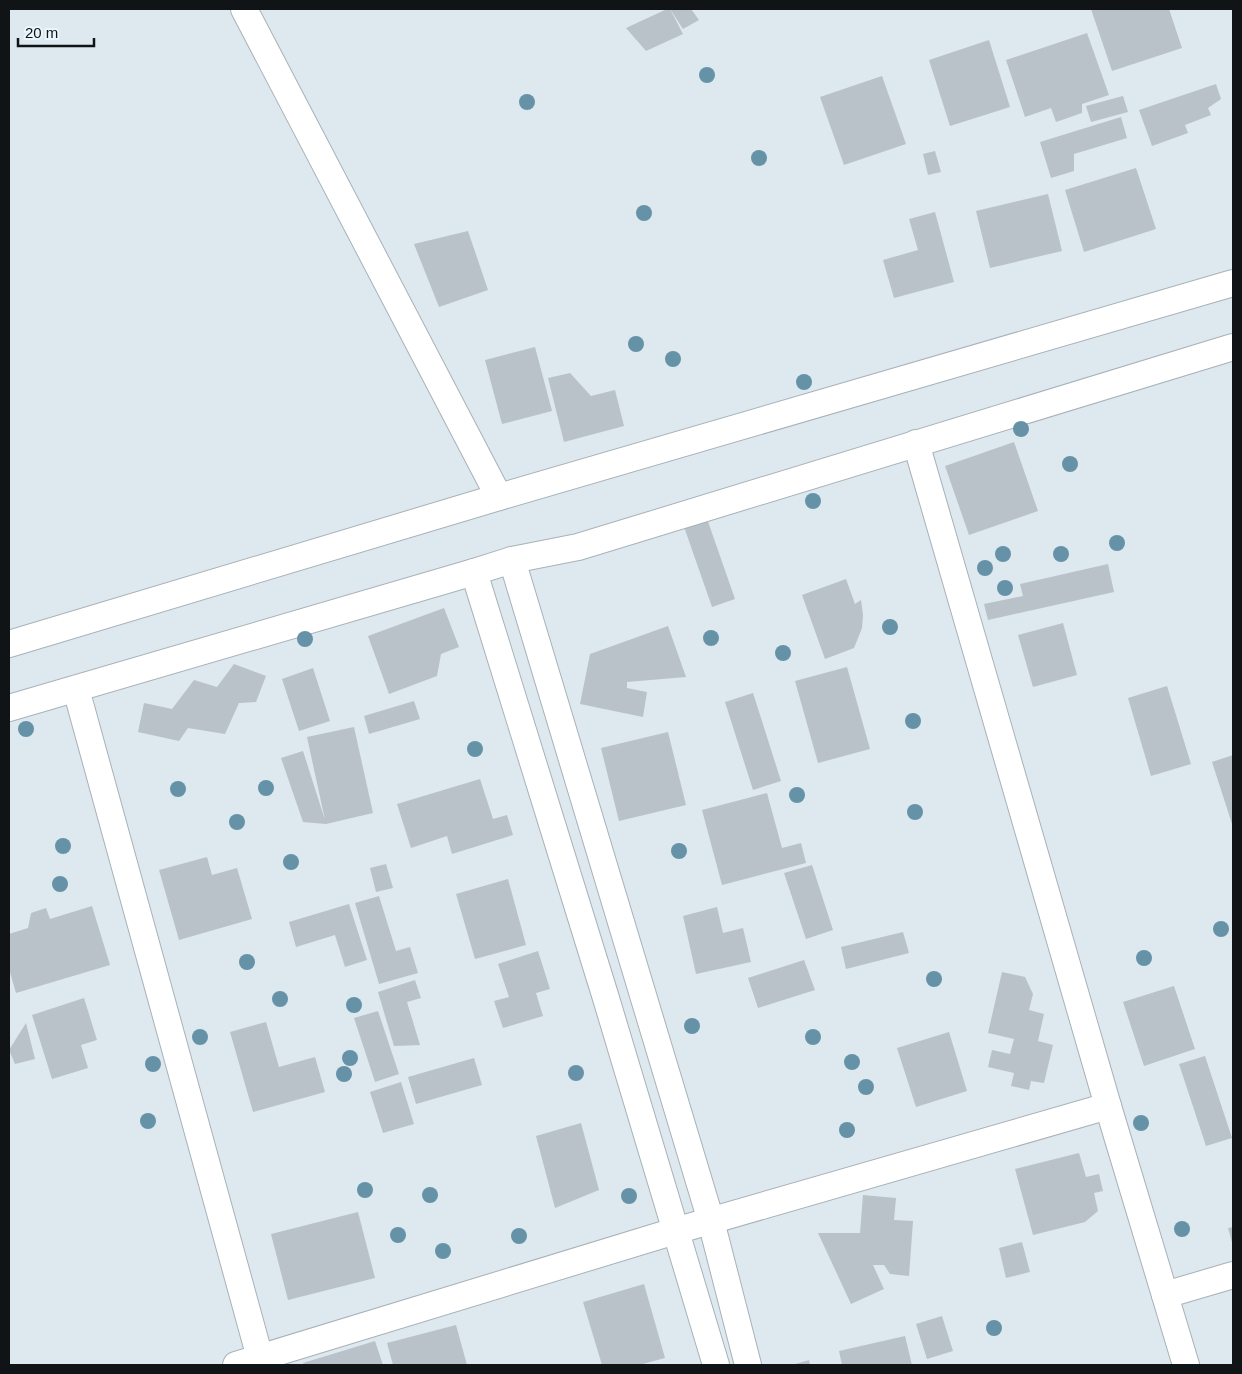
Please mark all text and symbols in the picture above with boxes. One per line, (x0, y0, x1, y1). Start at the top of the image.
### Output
scale bar (18, 15, 94, 47)
text: 20 m (25, 24, 58, 41)

